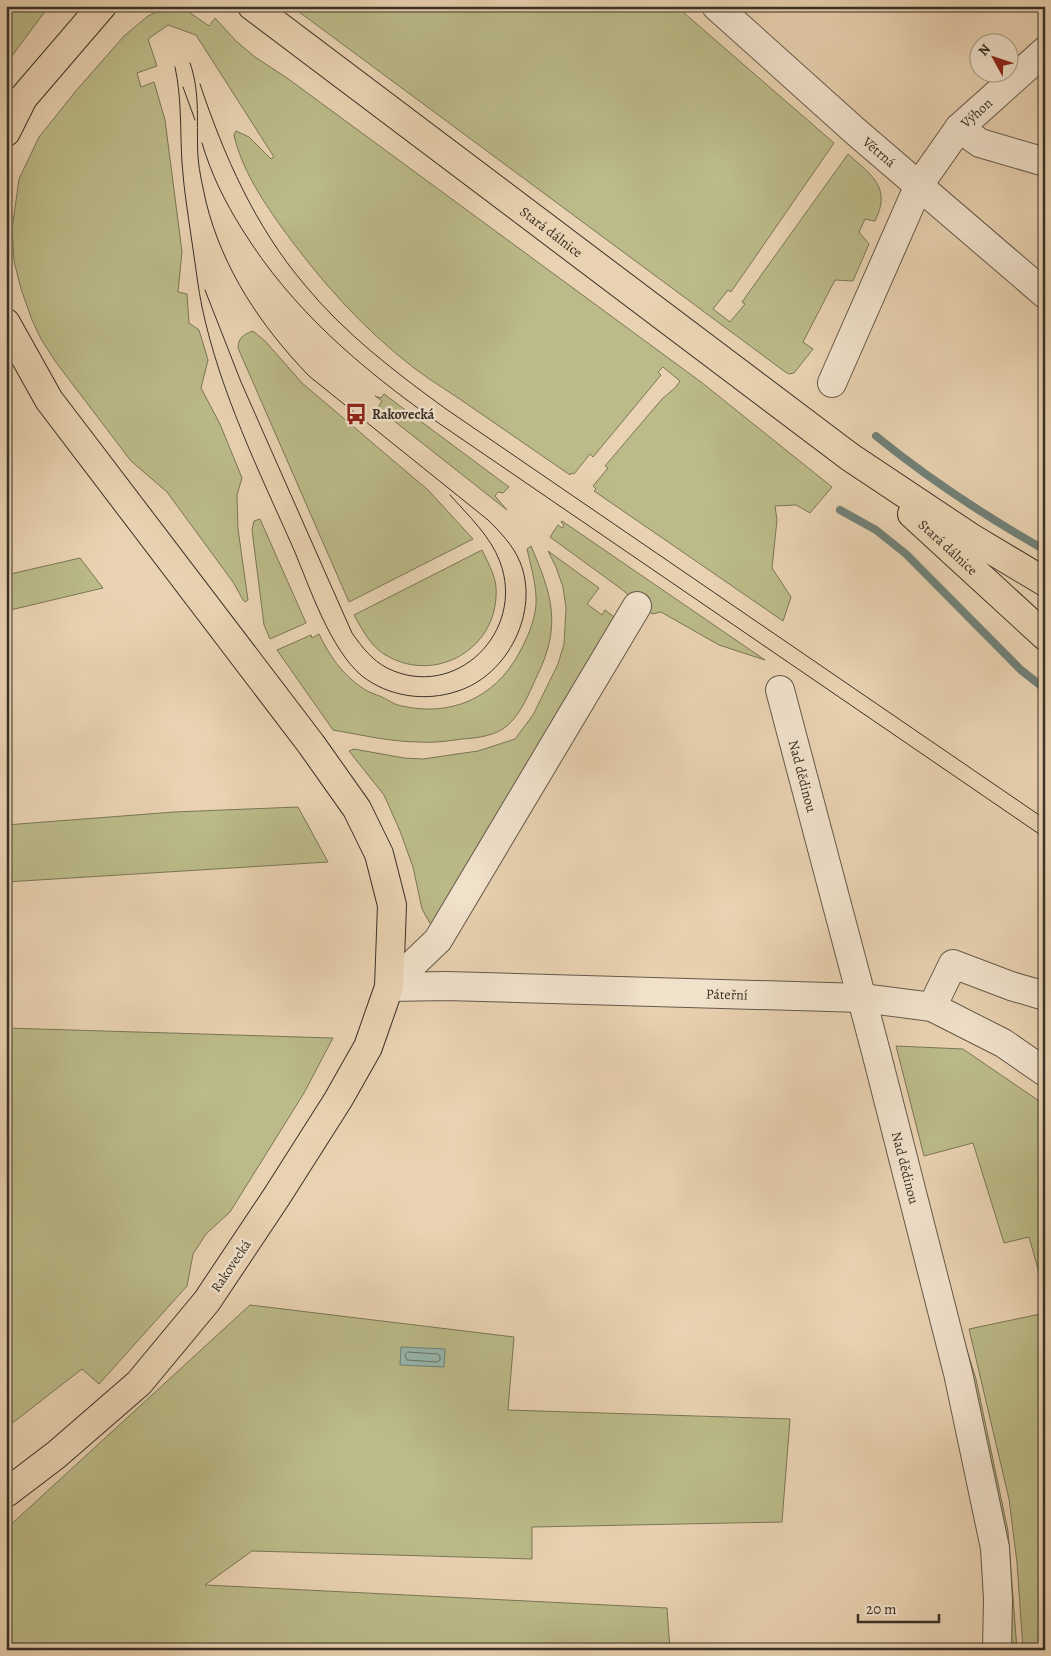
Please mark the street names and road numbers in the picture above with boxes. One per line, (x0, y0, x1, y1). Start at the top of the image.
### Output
street label: Výhon (955, 93, 996, 133)
street label: Větrná (858, 132, 900, 172)
street label: Stará dálnice (516, 202, 587, 262)
street label: Stará dálnice (914, 515, 982, 579)
street label: Nad dědinou (784, 738, 822, 815)
street label: Páteřní (706, 984, 748, 1004)
street label: Nad dědinou (887, 1129, 924, 1206)
street label: Rakovecká (206, 1236, 256, 1296)

